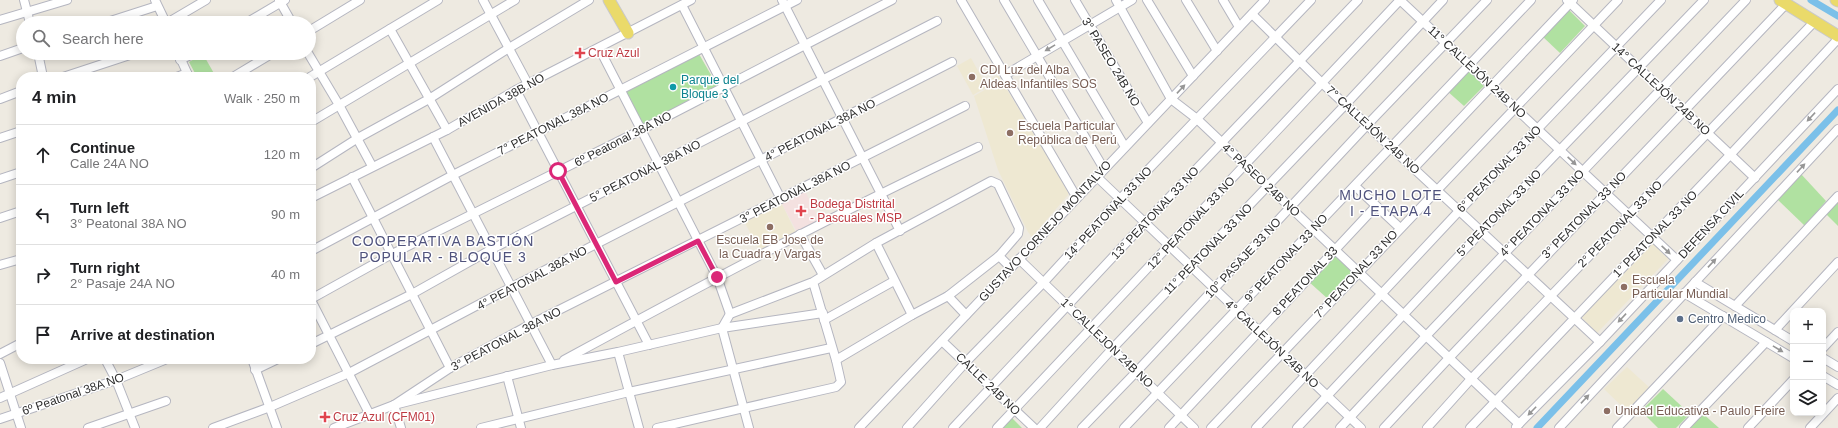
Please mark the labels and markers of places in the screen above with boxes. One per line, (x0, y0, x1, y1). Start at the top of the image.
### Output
place label: Cruz Azul (588, 46, 639, 60)
marker: Cruz Azul (575, 48, 585, 58)
place label: CDI Luz del Alba Aldeas Infantiles SOS (980, 63, 1097, 91)
marker: CDI Luz del Alba Aldeas Infantiles SOS (967, 72, 977, 82)
place label: Parque del Bloque 3 (681, 73, 739, 101)
marker: Parque del Bloque 3 (668, 82, 678, 92)
place label: Escuela Particular República de Perú (1018, 119, 1117, 147)
marker: Escuela Particular República de Perú (1005, 128, 1015, 138)
place label: Bodega Distrital - Pascuales MSP (810, 197, 902, 225)
marker: Bodega Distrital - Pascuales MSP (795, 205, 807, 217)
marker: Escuela EB Jose de la Cuadra y Vargas (765, 222, 775, 232)
place label: Escuela EB Jose de la Cuadra y Vargas (716, 233, 824, 261)
place label: Escuela Particular Mundial (1632, 273, 1728, 301)
marker: Escuela Particular Mundial (1619, 282, 1629, 292)
place label: Centro Medico (1688, 312, 1766, 326)
marker: Centro Medico (1675, 314, 1685, 324)
place label: Unidad Educativa - Paulo Freire (1615, 404, 1785, 418)
marker: Unidad Educativa - Paulo Freire (1602, 406, 1612, 416)
place label: Cruz Azul (CFM01) (333, 410, 435, 424)
marker: Cruz Azul (CFM01) (320, 412, 330, 422)

